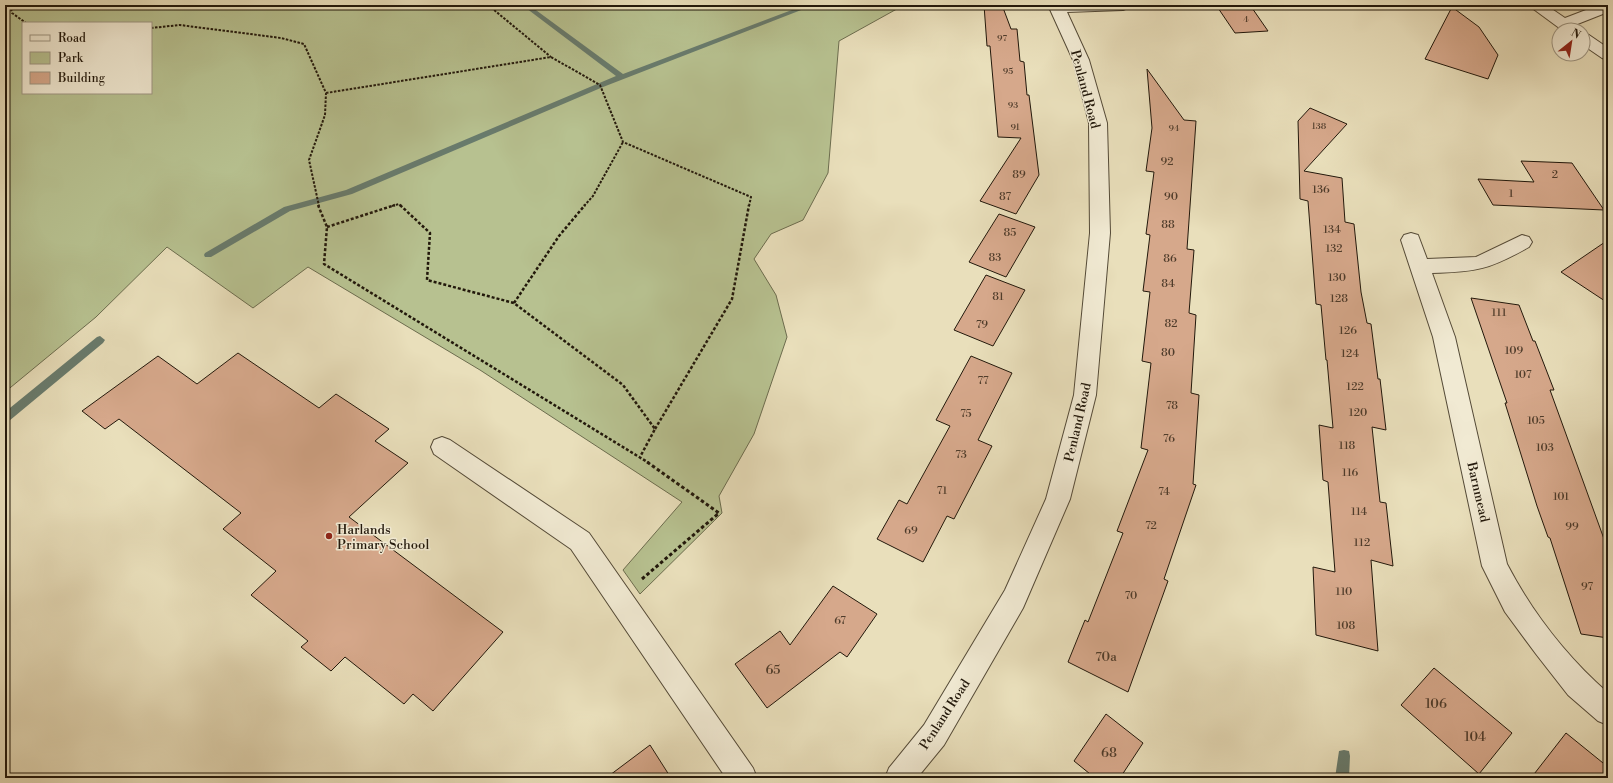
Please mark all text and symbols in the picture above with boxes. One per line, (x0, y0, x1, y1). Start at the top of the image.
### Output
house number: 4 (1243, 14, 1249, 25)
legend (22, 22, 152, 94)
north arrow (1551, 22, 1591, 62)
text: N (1568, 26, 1583, 43)
text: Road (58, 31, 86, 46)
house number: 97 (997, 33, 1007, 44)
street label: Penland Road (1067, 48, 1103, 131)
text: Park (58, 51, 84, 66)
house number: 95 (1003, 66, 1013, 77)
text: Building (57, 71, 106, 86)
house number: 93 (1008, 100, 1018, 111)
house number: 138 (1312, 121, 1327, 132)
house number: 91 (1010, 122, 1020, 133)
house number: 94 (1169, 123, 1180, 134)
house number: 92 (1161, 155, 1173, 169)
house number: 89 (1012, 168, 1026, 182)
house number: 2 (1552, 168, 1558, 182)
house number: 136 (1312, 183, 1330, 197)
house number: 1 (1509, 187, 1514, 201)
house number: 87 (999, 190, 1012, 204)
house number: 90 (1164, 190, 1178, 204)
house number: 88 (1161, 218, 1175, 232)
house number: 134 (1323, 223, 1341, 237)
house number: 85 (1004, 226, 1016, 240)
house number: 132 (1325, 242, 1343, 256)
house number: 83 (989, 251, 1001, 265)
house number: 86 (1163, 252, 1177, 266)
house number: 130 (1328, 271, 1346, 285)
house number: 84 (1161, 277, 1175, 291)
house number: 81 (992, 290, 1004, 304)
house number: 128 (1330, 292, 1348, 306)
house number: 111 (1492, 306, 1507, 320)
house number: 82 (1164, 317, 1178, 331)
house number: 79 (976, 318, 988, 332)
house number: 126 (1339, 324, 1357, 338)
house number: 109 (1505, 344, 1524, 358)
house number: 80 (1161, 346, 1175, 360)
house number: 124 (1341, 347, 1359, 361)
house number: 107 (1514, 368, 1532, 382)
house number: 77 (977, 374, 989, 388)
street label: Penland Road (1061, 380, 1095, 463)
house number: 122 (1346, 380, 1364, 394)
house number: 78 (1166, 399, 1178, 413)
house number: 120 (1349, 406, 1367, 420)
house number: 75 (960, 407, 972, 421)
house number: 105 (1527, 414, 1545, 428)
house number: 76 (1163, 432, 1175, 446)
house number: 118 (1339, 439, 1355, 453)
house number: 103 (1536, 441, 1554, 455)
house number: 73 (955, 448, 967, 462)
street label: Barnmead (1463, 460, 1493, 524)
house number: 116 (1342, 466, 1358, 480)
house number: 71 (937, 484, 948, 498)
house number: 74 (1158, 485, 1170, 499)
house number: 101 (1553, 490, 1569, 504)
house number: 114 (1351, 505, 1367, 519)
house number: 72 (1145, 519, 1157, 533)
house number: 99 (1565, 520, 1579, 534)
place label: Harlands Primary School (337, 522, 429, 553)
house number: 69 (904, 524, 918, 538)
marker: Harlands Primary School (324, 531, 334, 541)
house number: 112 (1354, 536, 1370, 550)
house number: 97 (1581, 580, 1594, 594)
house number: 110 (1336, 585, 1352, 599)
house number: 70 (1125, 589, 1137, 603)
house number: 67 (834, 614, 846, 628)
house number: 108 (1337, 619, 1355, 633)
house number: 70a (1095, 649, 1117, 665)
house number: 65 (765, 662, 781, 678)
street label: Penland Road (916, 676, 974, 753)
house number: 106 (1425, 696, 1447, 712)
house number: 104 (1464, 729, 1486, 745)
house number: 68 (1101, 745, 1117, 761)

